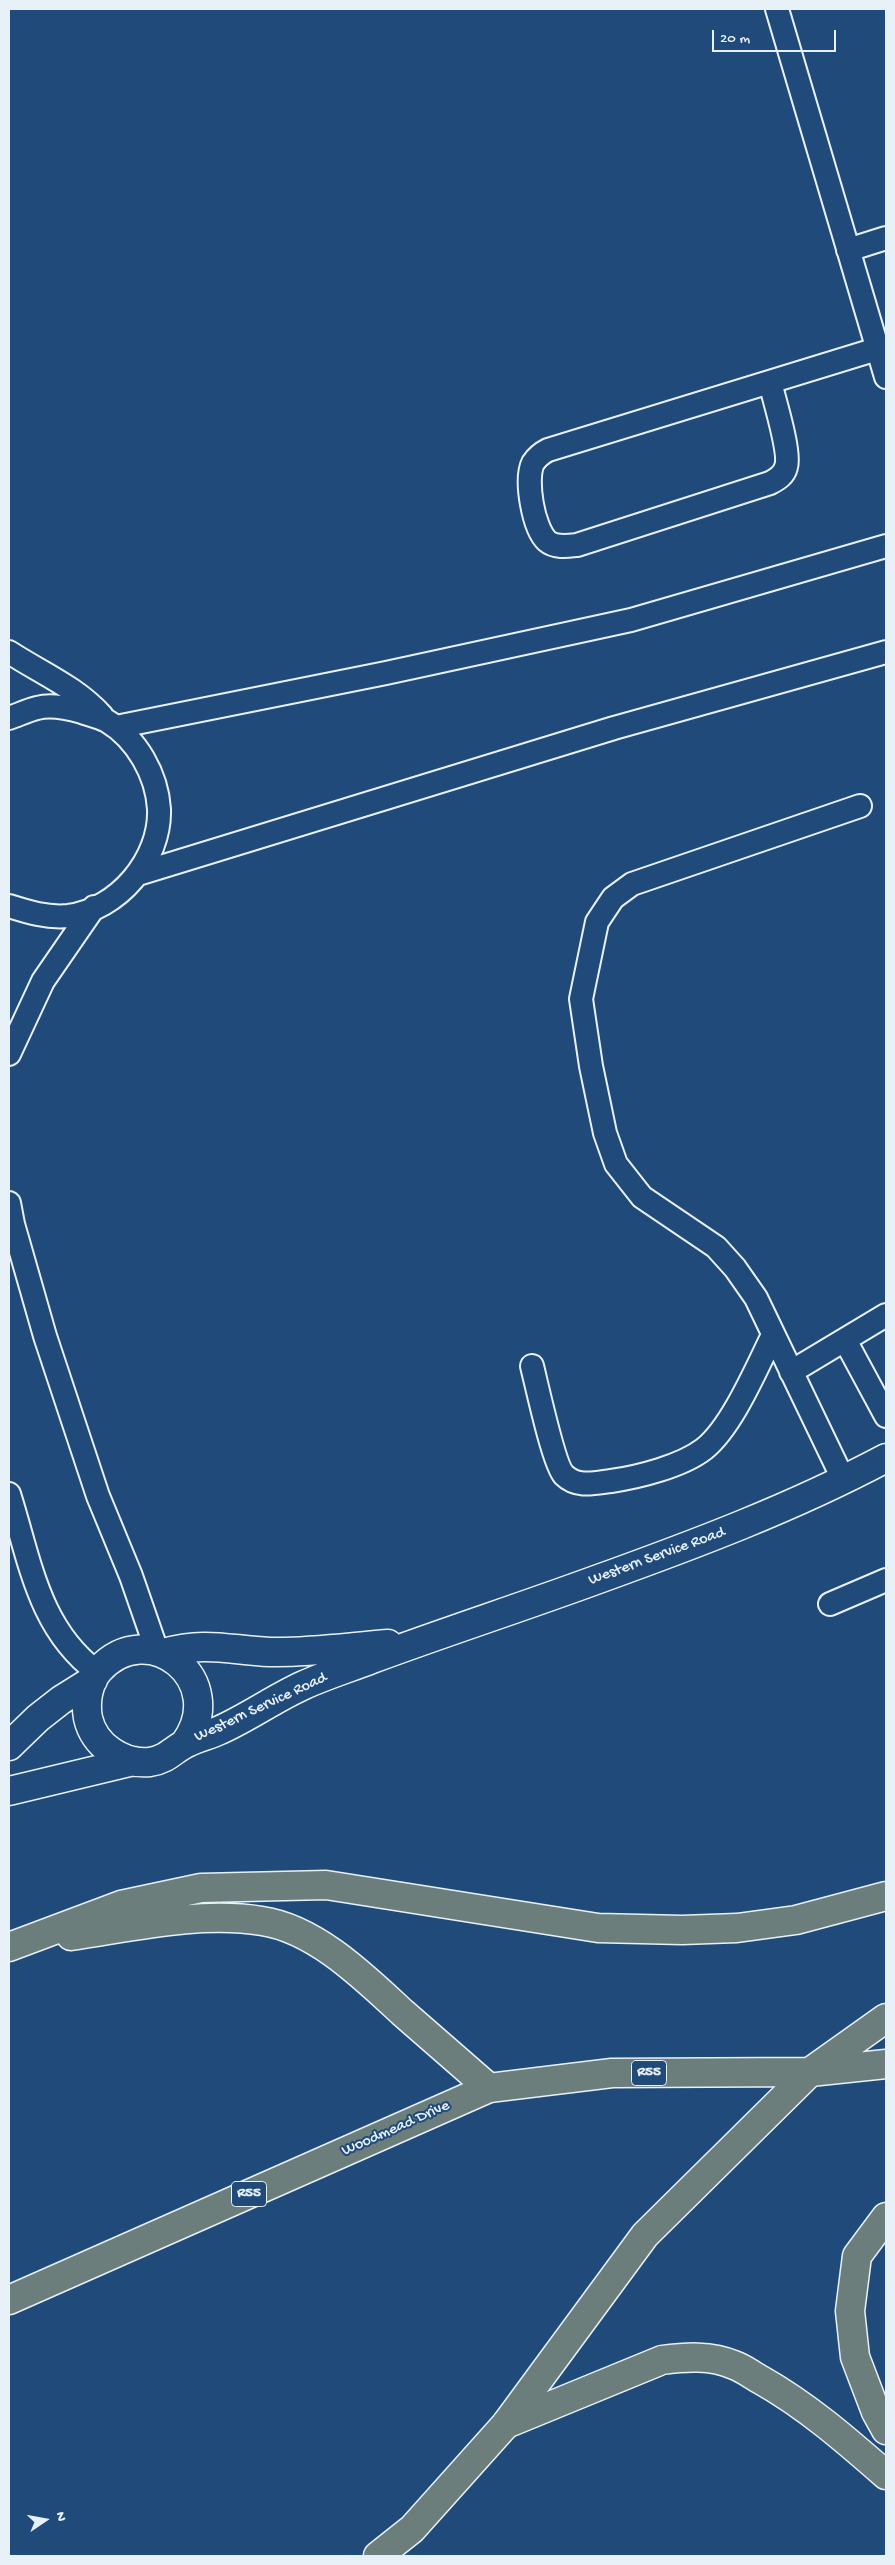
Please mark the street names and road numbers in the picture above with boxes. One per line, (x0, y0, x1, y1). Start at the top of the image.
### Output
street label: Western Service Road (586, 1523, 728, 1591)
street label: Western Service Road (192, 1669, 330, 1747)
road number: R55 (632, 2060, 666, 2086)
street label: Woodmead Drive (339, 2097, 453, 2161)
road number: R55 (232, 2182, 266, 2206)

